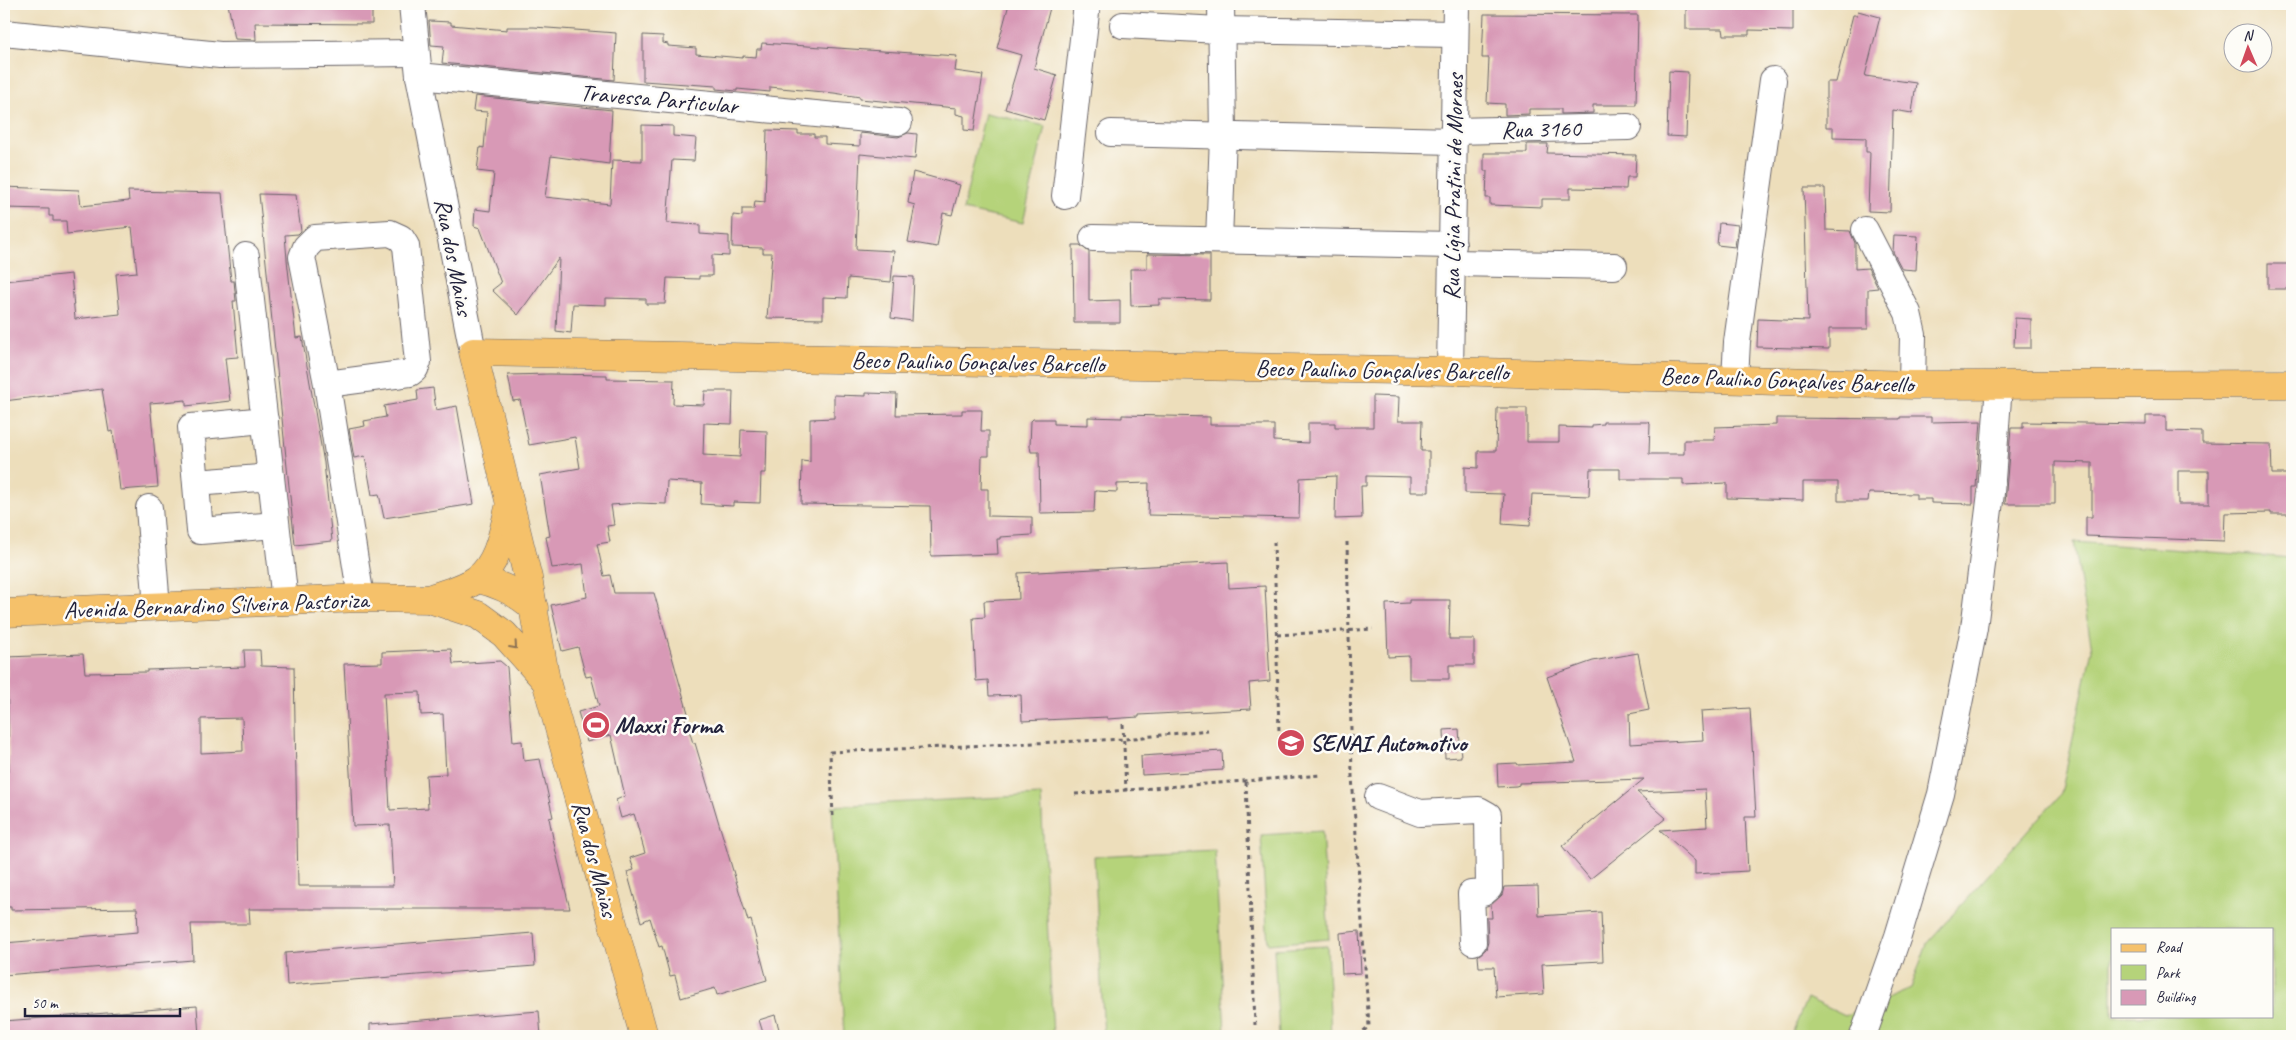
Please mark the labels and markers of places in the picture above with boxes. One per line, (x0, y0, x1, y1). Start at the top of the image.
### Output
sports icon: Maxxi Forma (581, 710, 611, 740)
place label: Maxxi Forma (615, 710, 725, 740)
school or university icon: SENAI Automotivo (1276, 728, 1306, 758)
place label: SENAI Automotivo (1310, 728, 1469, 758)

